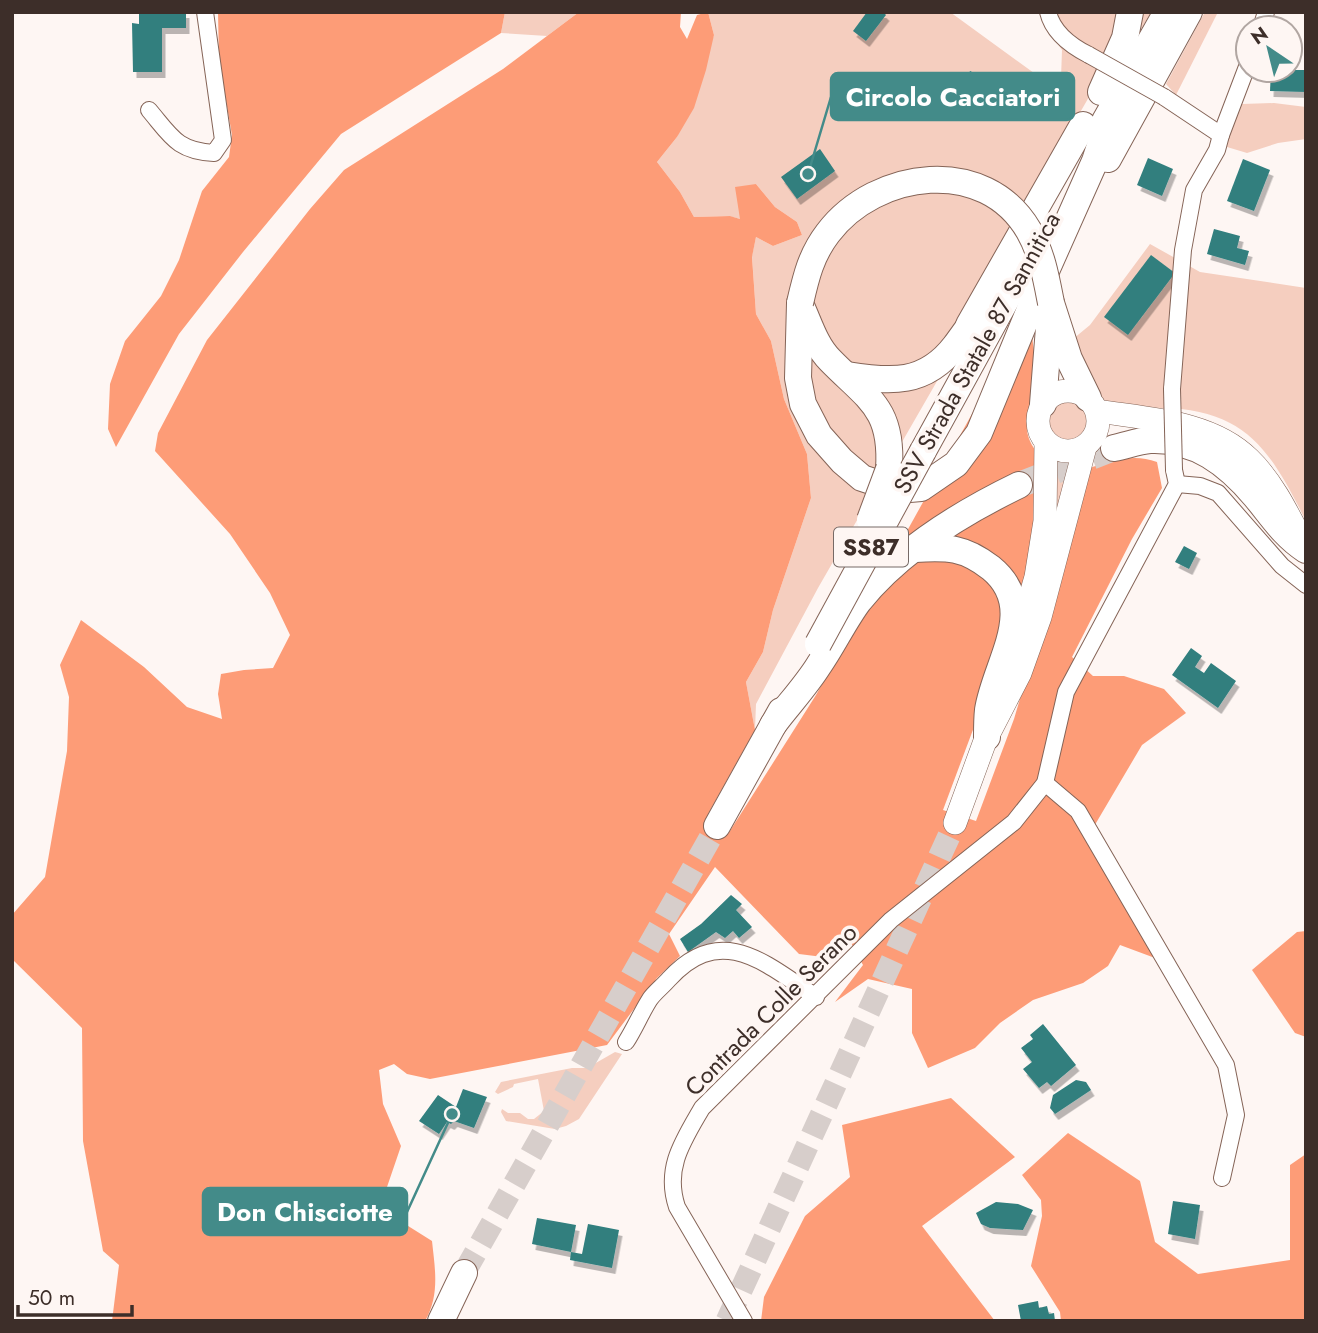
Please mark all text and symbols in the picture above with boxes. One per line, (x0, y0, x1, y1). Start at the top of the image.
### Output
north arrow (1234, 14, 1304, 84)
text: N (1246, 20, 1273, 51)
callout: Circolo Cacciatori (831, 73, 1074, 120)
text: Circolo Cacciatori (846, 78, 1060, 116)
street label: SSV Strada Statale 87 Sannitica (884, 206, 1069, 500)
road number: SS87 (834, 527, 908, 566)
street label: Contrada Colle Serano (677, 916, 865, 1104)
callout: Don Chisciotte (203, 1188, 407, 1235)
text: Don Chisciotte (217, 1193, 393, 1231)
scale bar (18, 1274, 131, 1318)
text: 50 m (28, 1283, 75, 1313)

